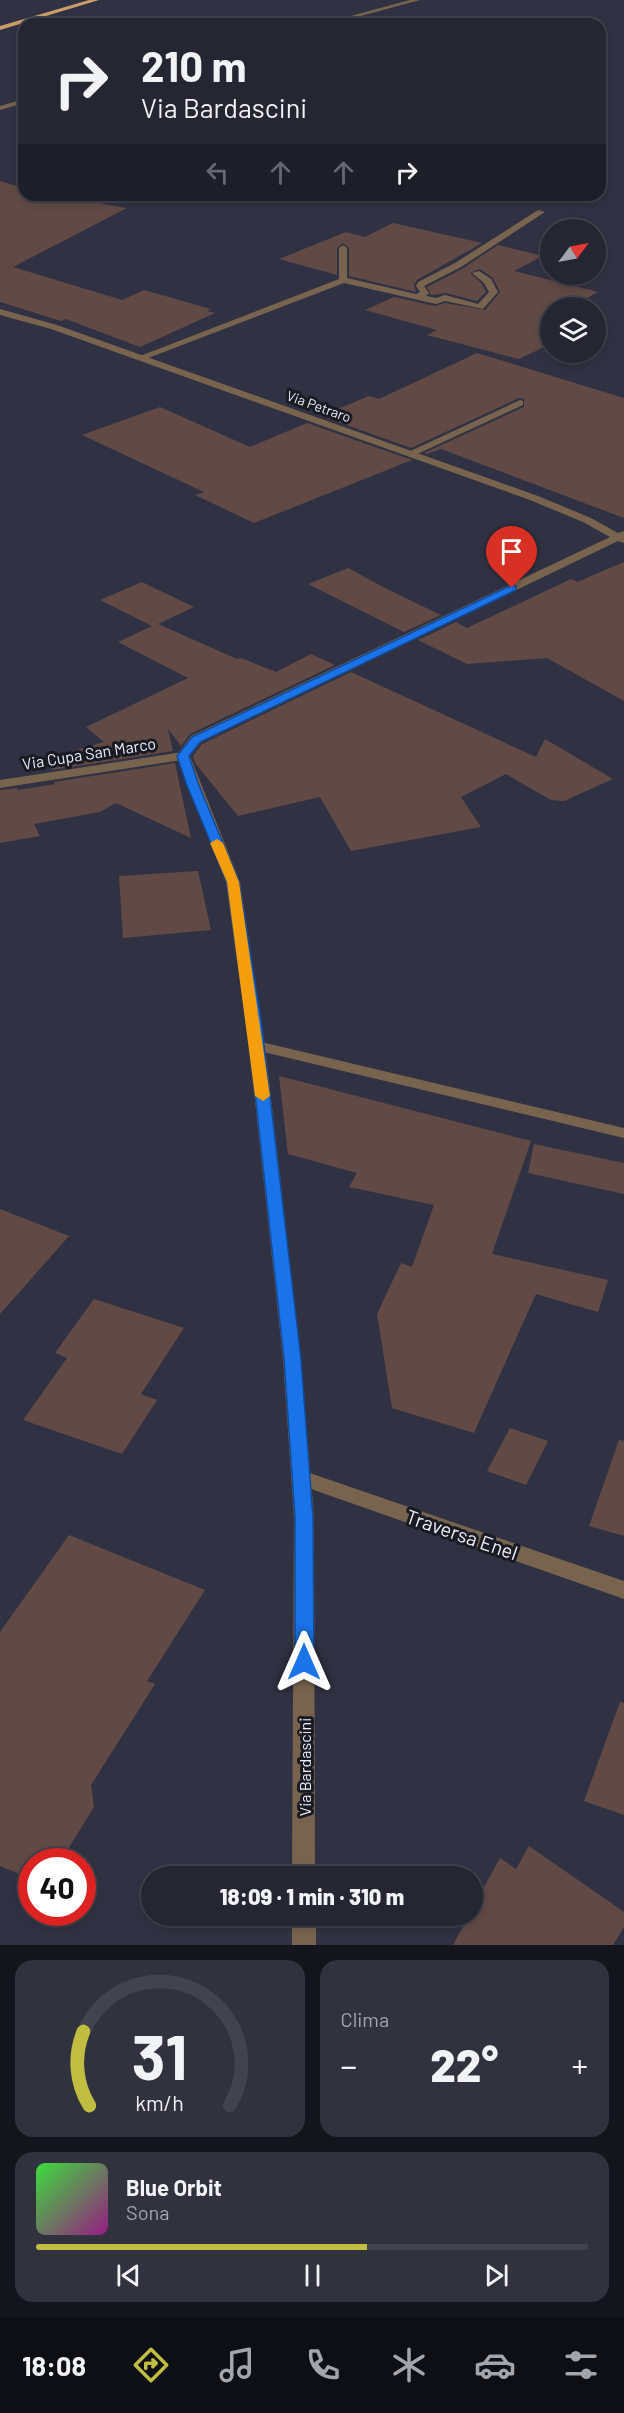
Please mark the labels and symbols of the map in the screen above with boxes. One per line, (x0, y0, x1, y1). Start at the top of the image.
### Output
north arrow (540, 219, 606, 285)
street label: Via Petraro (285, 387, 353, 425)
pin (486, 526, 537, 588)
street label: Via Cupa San Marco (21, 733, 157, 773)
street label: Traversa Enel (403, 1504, 521, 1564)
position arrow (272, 1630, 336, 1694)
street label: Via Bardascini (295, 1718, 314, 1816)
speed limit sign: 40 (18, 1848, 96, 1926)

